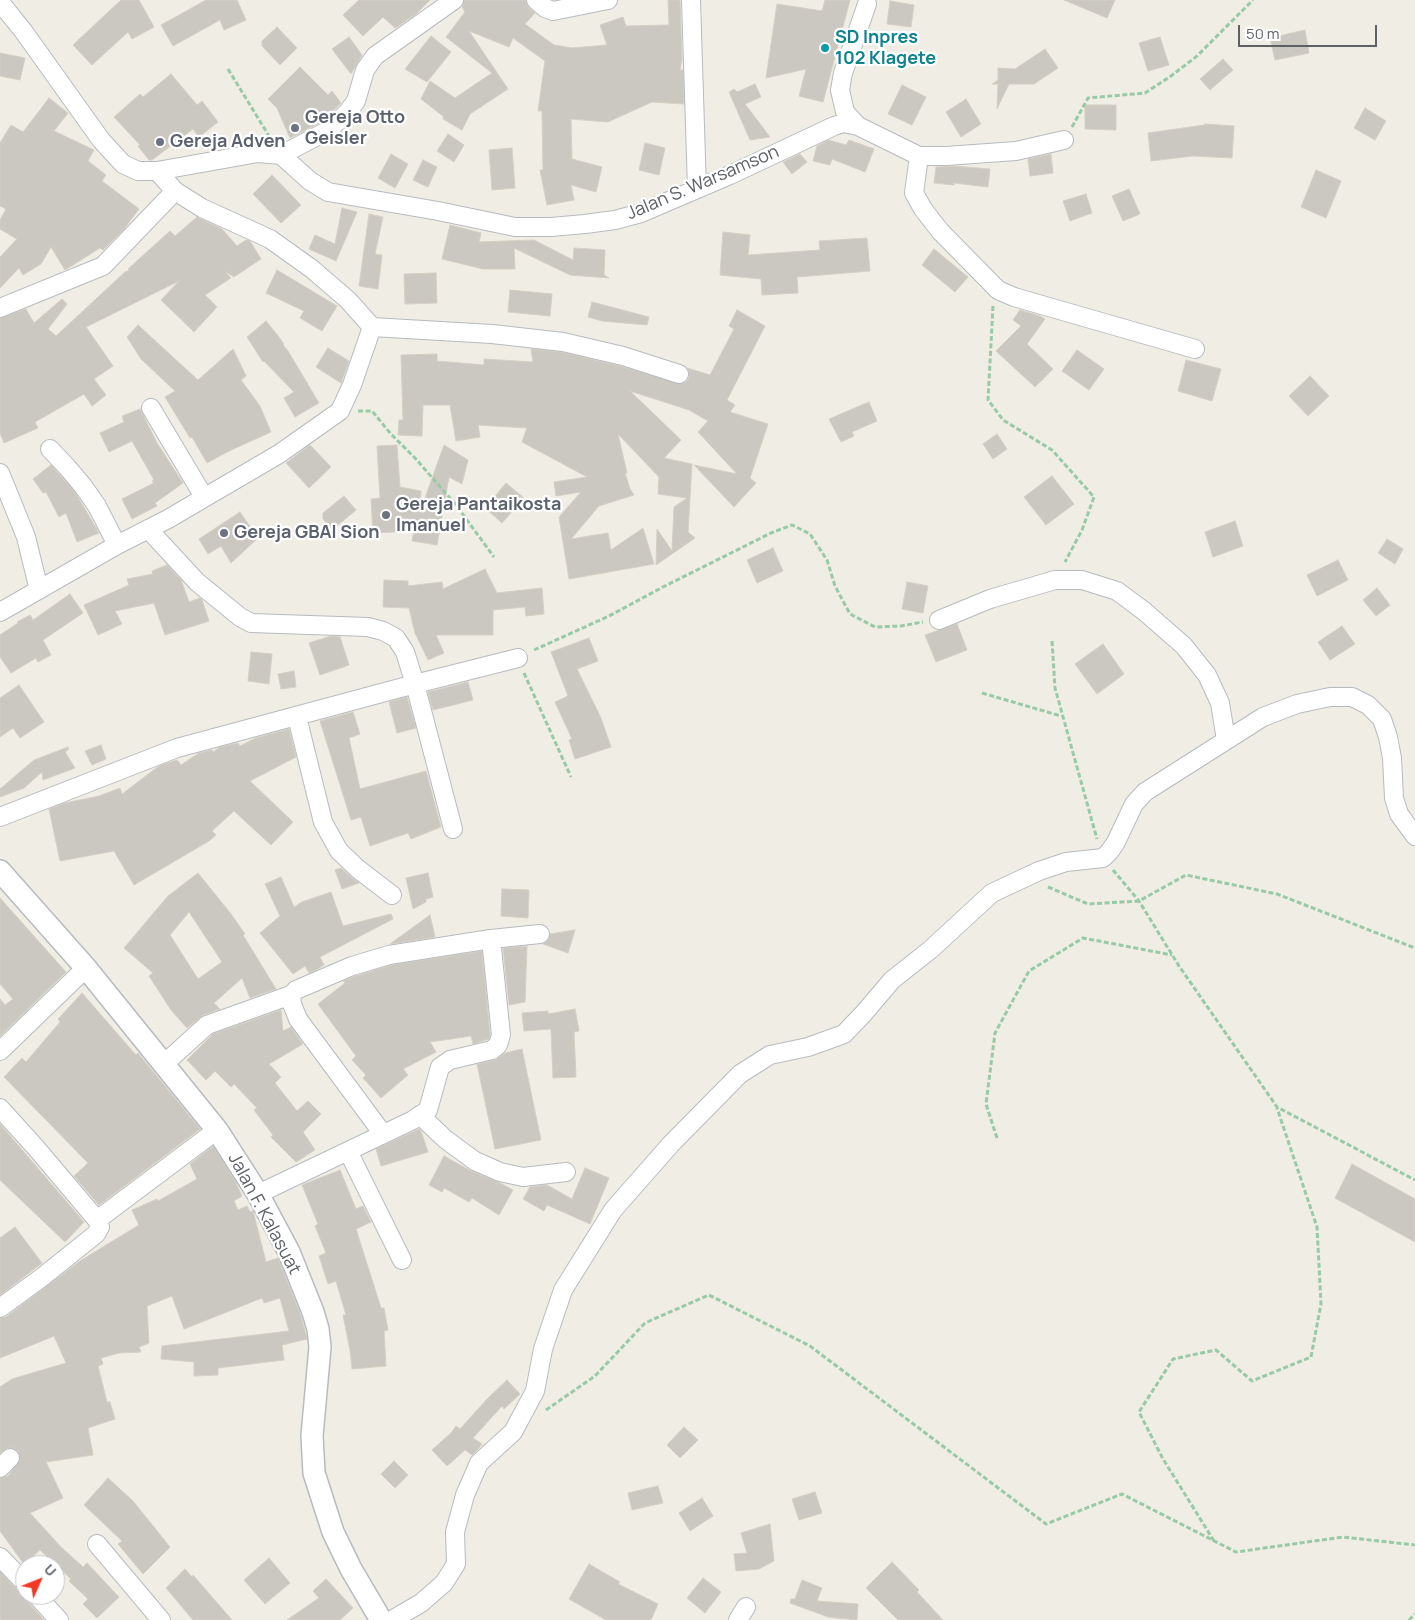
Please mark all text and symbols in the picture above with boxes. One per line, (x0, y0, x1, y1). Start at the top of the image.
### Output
scale bar (1240, 15, 1379, 47)
text: 50 m (1246, 23, 1280, 44)
place label: SD Inpres 102 Klagete (835, 27, 936, 70)
marker: SD Inpres 102 Klagete (819, 42, 831, 54)
place label: Gereja Otto Geisler (305, 107, 405, 150)
marker: Gereja Otto Geisler (289, 122, 301, 134)
place label: Gereja Adven (170, 131, 286, 153)
marker: Gereja Adven (154, 136, 166, 148)
street label: Jalan S. Warsamson (624, 141, 782, 225)
place label: Gereja Pantaikosta Imanuel (396, 494, 561, 536)
marker: Gereja Pantaikosta Imanuel (380, 509, 392, 521)
place label: Gereja GBAI Sion (234, 522, 380, 544)
marker: Gereja GBAI Sion (218, 527, 230, 539)
street label: Jalan F. Kalasuat (223, 1150, 305, 1278)
north arrow (15, 1555, 65, 1605)
text: U (40, 1560, 61, 1580)

